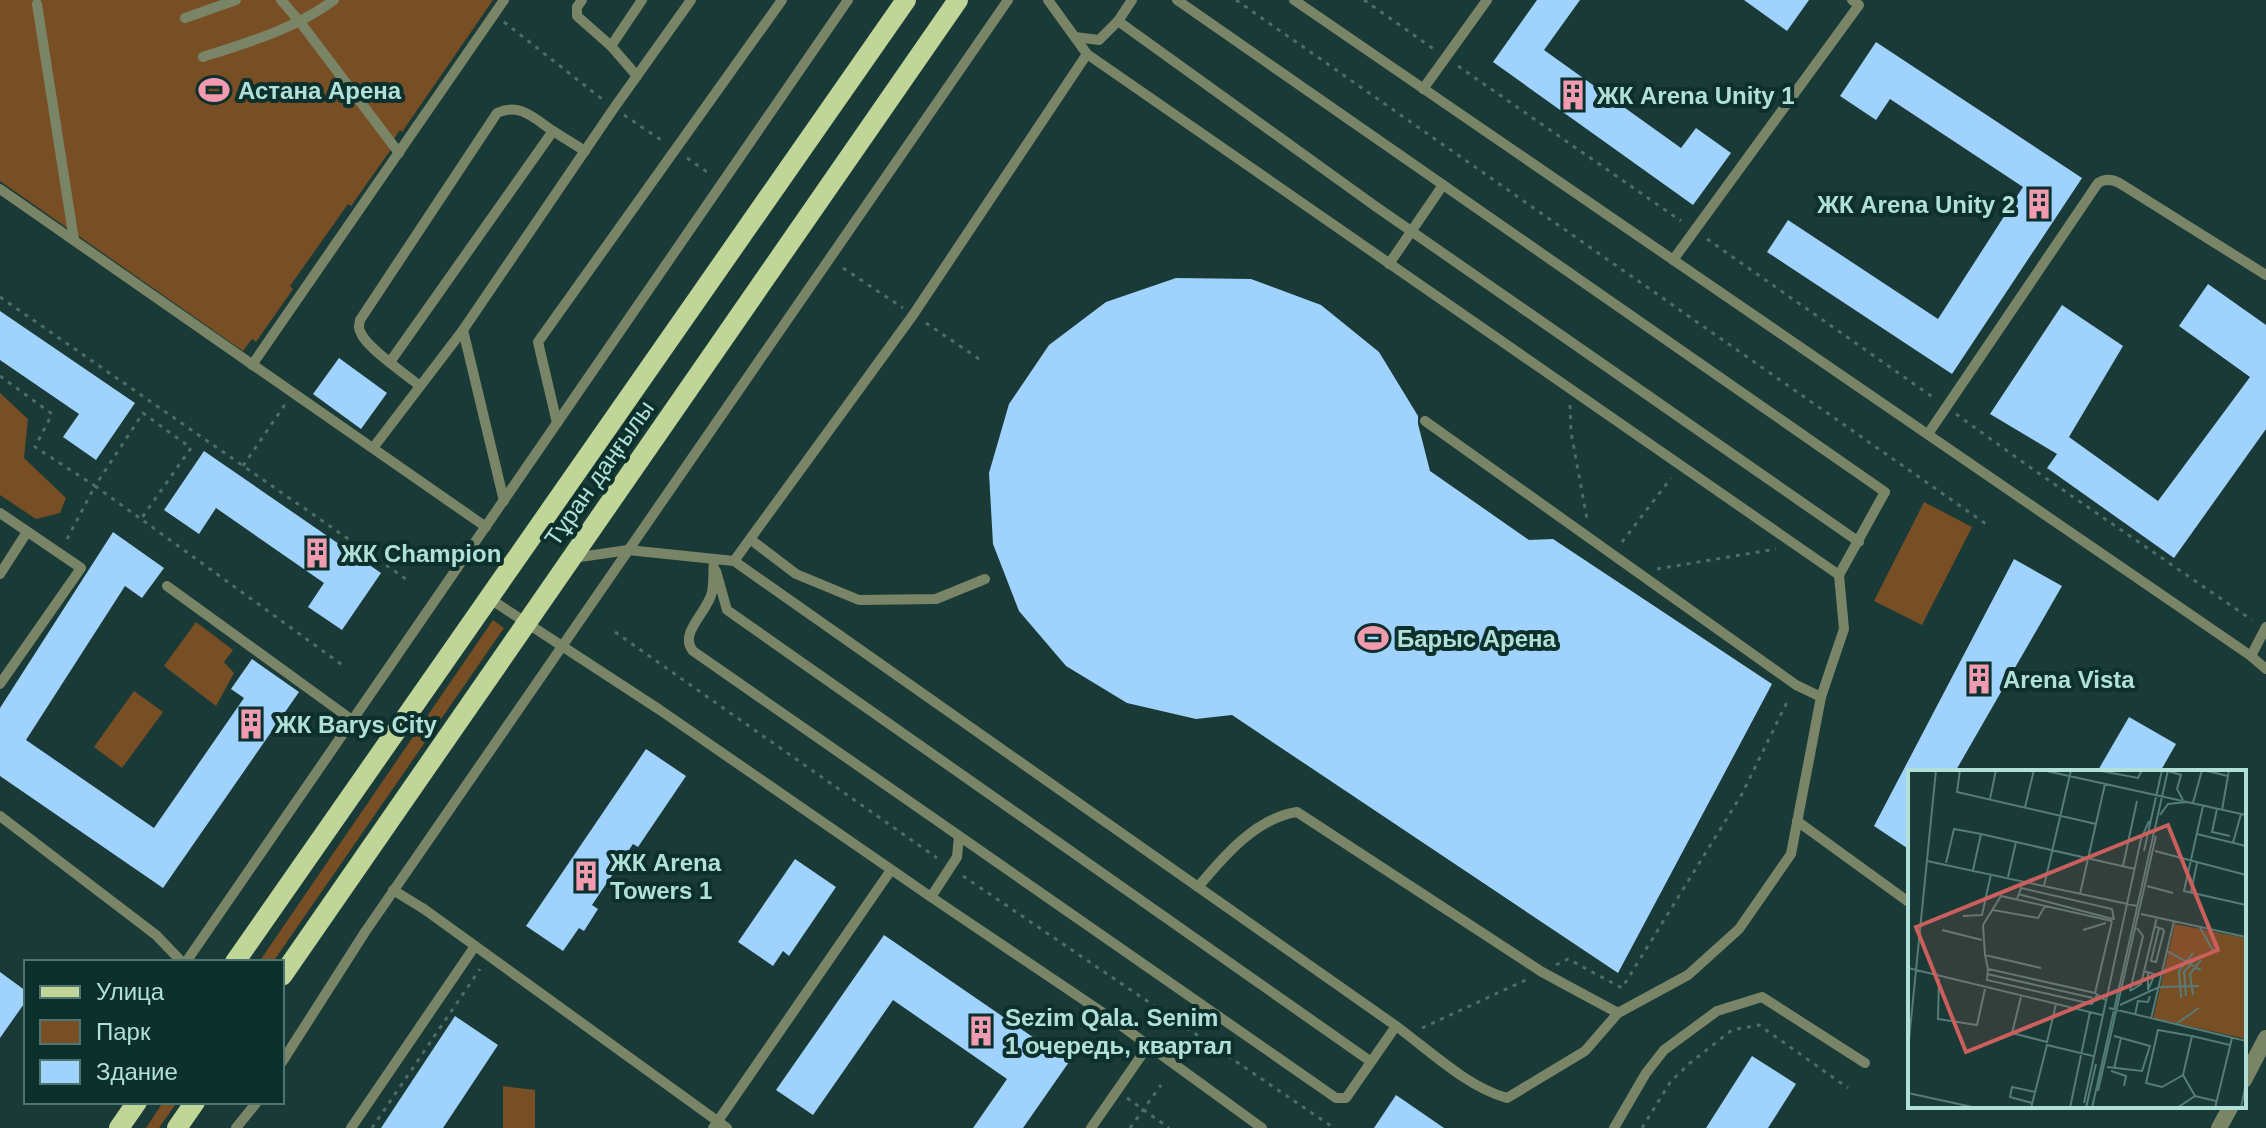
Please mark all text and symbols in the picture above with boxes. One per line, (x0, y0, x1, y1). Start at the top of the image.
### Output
sports icon: Астана Арена (197, 73, 231, 107)
place label: Астана Арена (238, 77, 402, 104)
building icon: ЖК Arena Unity 1 (1556, 78, 1590, 112)
place label: ЖК Arena Unity 1 (1596, 82, 1795, 109)
building icon: ЖК Arena Unity 2 (2022, 187, 2056, 221)
place label: ЖК Arena Unity 2 (1816, 191, 2015, 218)
street label: Тұран даңғылы (539, 395, 659, 551)
building icon: ЖК Champion (300, 536, 334, 570)
place label: ЖК Champion (340, 540, 501, 567)
sports icon: Барыс Арена (1356, 621, 1390, 655)
place label: Барыс Арена (1397, 625, 1557, 652)
building icon: Arena Vista (1962, 662, 1996, 696)
place label: Arena Vista (2003, 666, 2135, 693)
building icon: ЖК Barys City (234, 707, 268, 741)
place label: ЖК Barys City (274, 711, 437, 738)
inset map (1908, 770, 2246, 1108)
place label: ЖК Arena Towers 1 (609, 849, 722, 904)
building icon: ЖК Arena Towers 1 (569, 859, 603, 893)
legend (24, 960, 284, 1104)
text: Улица (96, 978, 165, 1005)
place label: Sezim Qala. Senim 1 очередь, квартал (1005, 1004, 1232, 1059)
building icon: Sezim Qala. Senim 1 очередь, квартал (964, 1014, 998, 1048)
text: Парк (96, 1018, 151, 1045)
text: Здание (96, 1058, 178, 1085)

